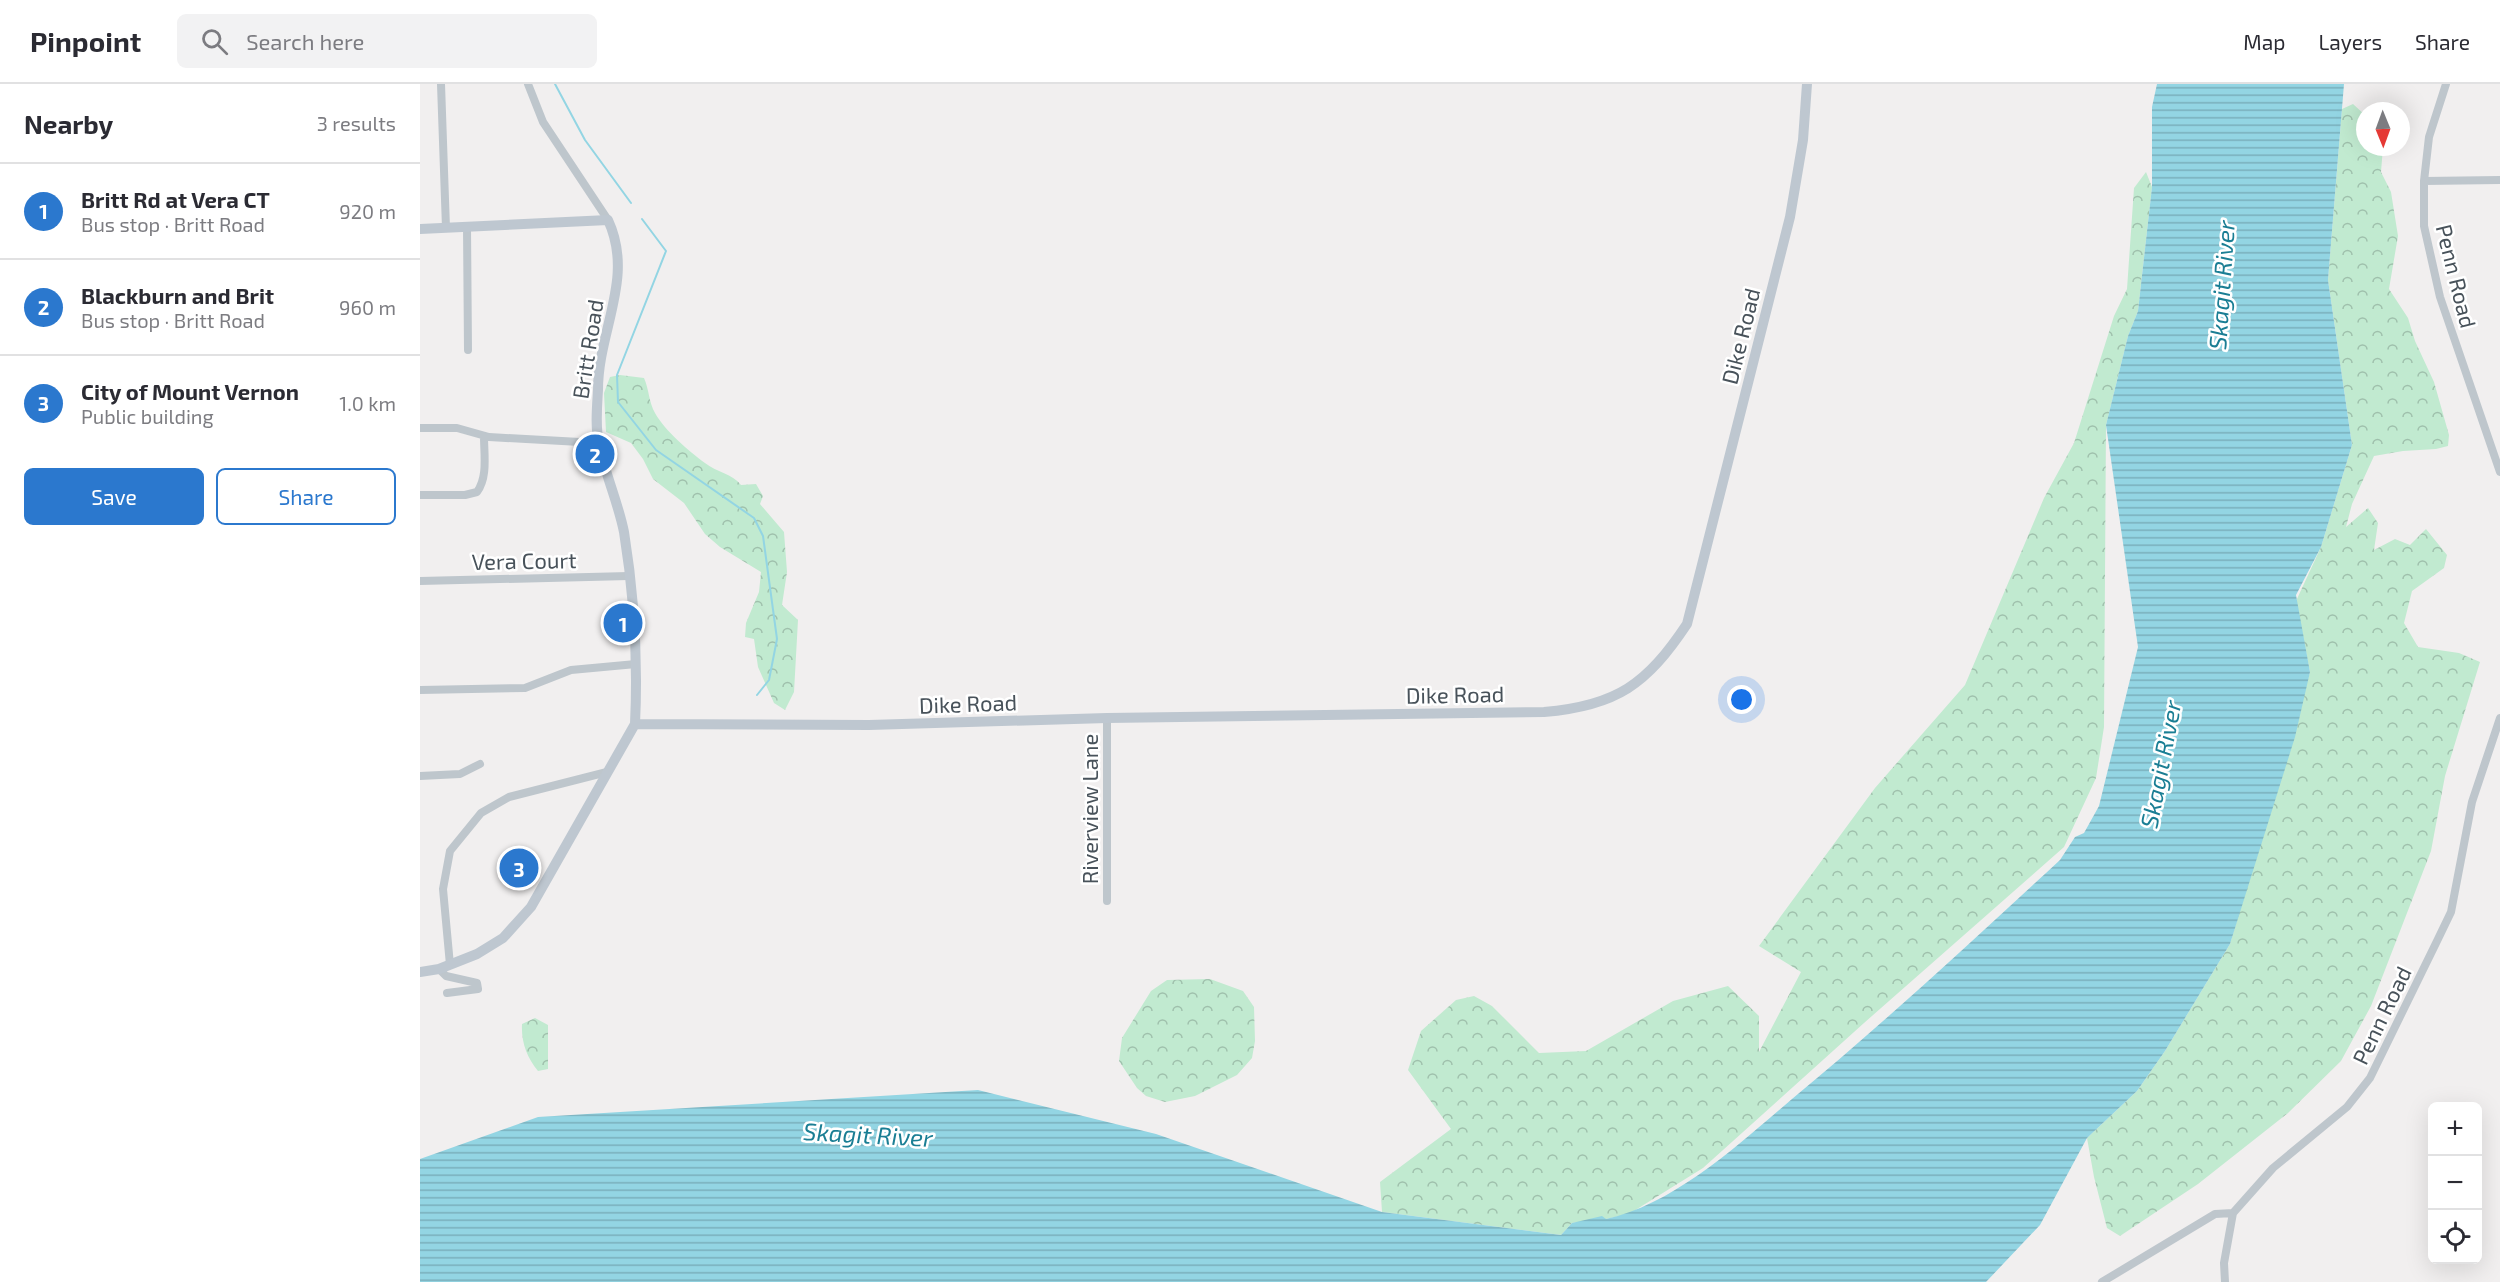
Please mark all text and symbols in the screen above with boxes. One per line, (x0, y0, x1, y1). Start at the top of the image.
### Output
search box (177, 14, 597, 68)
text: Pinpoint (30, 24, 141, 58)
icon: search (198, 25, 231, 58)
text: Search here (246, 28, 364, 54)
text: Map (2243, 29, 2285, 54)
text: Layers (2318, 29, 2382, 54)
text: Share (2415, 29, 2470, 54)
north arrow (2356, 102, 2410, 156)
text: Nearby (24, 108, 113, 139)
text: 3 results (317, 111, 396, 135)
text: Britt Rd at Vera CT (81, 186, 270, 212)
text: 1 (39, 199, 48, 223)
text: 920 m (339, 199, 396, 223)
text: Bus stop · Britt Road (81, 212, 265, 236)
water label: Skagit River (2202, 219, 2240, 351)
street label: Penn Road (2432, 222, 2482, 330)
text: Blackburn and Brit (81, 282, 274, 308)
street label: Dike Road (1715, 285, 1765, 387)
text: 2 (38, 295, 49, 319)
text: 960 m (339, 295, 396, 319)
street label: Britt Road (566, 297, 608, 401)
text: Bus stop · Britt Road (81, 308, 265, 332)
text: City of Mount Vernon (81, 378, 299, 404)
text: 3 (38, 391, 49, 415)
text: 1.0 km (339, 391, 396, 415)
text: Public building (81, 404, 214, 428)
pin: 2 (576, 432, 615, 476)
button: Save (24, 468, 204, 525)
button: Share (216, 468, 396, 525)
street label: Vera Court (471, 546, 577, 574)
pin: 1 (604, 600, 642, 646)
street label: Dike Road (1406, 680, 1504, 708)
your location (1727, 685, 1756, 714)
street label: Dike Road (918, 688, 1018, 718)
water label: Skagit River (2133, 697, 2187, 830)
street label: Riverview Lane (1076, 734, 1102, 884)
pin: 3 (500, 846, 538, 890)
street label: Penn Road (2346, 962, 2416, 1068)
map controls (2428, 1102, 2482, 1264)
button: + (2428, 1102, 2482, 1156)
water label: Skagit River (803, 1116, 934, 1152)
button: − (2428, 1156, 2482, 1210)
button: locate (2428, 1210, 2482, 1264)

